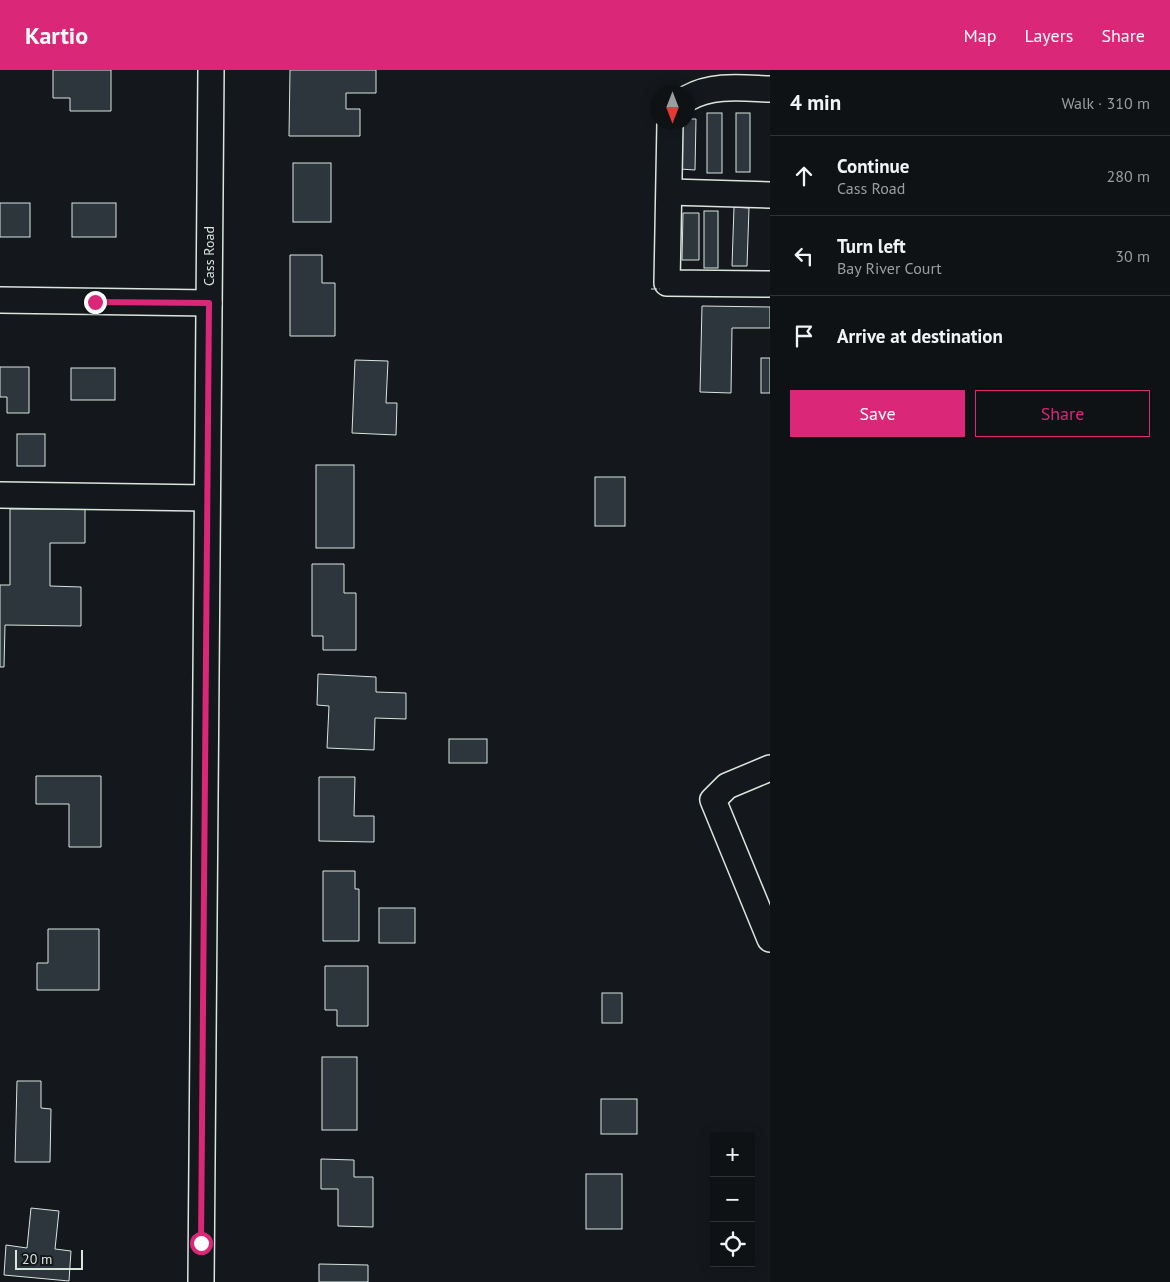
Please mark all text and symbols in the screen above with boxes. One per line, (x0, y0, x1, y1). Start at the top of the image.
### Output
text: Kartio (25, 20, 88, 51)
text: Map (964, 24, 996, 47)
text: Layers (1024, 24, 1073, 47)
text: Share (1101, 24, 1145, 47)
north arrow (650, 85, 695, 130)
text: 4 min (790, 89, 841, 116)
text: Walk · 310 m (1061, 93, 1150, 113)
text: Continue (837, 154, 909, 178)
icon: ahead (790, 162, 818, 190)
text: 280 m (1107, 166, 1150, 186)
text: Cass Road (837, 178, 905, 198)
street label: Cass Road (200, 226, 218, 286)
text: Turn left (837, 234, 906, 258)
icon: left (790, 242, 818, 270)
text: 30 m (1115, 246, 1150, 266)
text: Bay River Court (837, 258, 942, 278)
route end (84, 291, 107, 314)
icon: arrive (790, 322, 818, 350)
text: Arrive at destination (837, 324, 1003, 348)
button: Save (790, 390, 965, 437)
button: Share (975, 390, 1150, 437)
map controls (710, 1132, 755, 1267)
button: + (710, 1132, 755, 1177)
button: − (710, 1177, 755, 1222)
button: locate (710, 1222, 755, 1267)
route start (190, 1232, 213, 1255)
scale bar (15, 1247, 82, 1270)
text: 20 m (22, 1250, 52, 1268)

